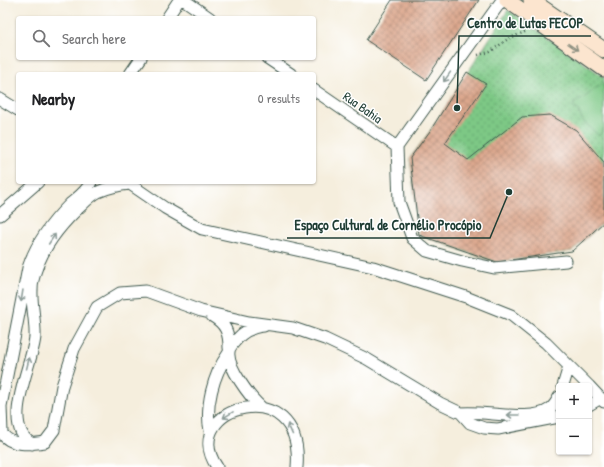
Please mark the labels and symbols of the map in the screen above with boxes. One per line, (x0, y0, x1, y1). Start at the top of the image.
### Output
callout: Centro de Lutas FECOP (459, 10, 591, 36)
text: Centro de Lutas FECOP (467, 13, 583, 32)
one-way arrow (567, 43, 578, 51)
one-way arrow (443, 72, 451, 83)
street label: Rua Bahia (340, 87, 386, 127)
callout: Espaço Cultural de Cornélio Procópio (287, 212, 490, 238)
text: Espaço Cultural de Cornélio Procópio (295, 215, 482, 236)
one-way arrow (48, 233, 56, 244)
one-way arrow (17, 289, 25, 302)
one-way arrow (25, 357, 33, 370)
one-way arrow (223, 411, 234, 419)
one-way arrow (507, 411, 520, 419)
one-way arrow (286, 424, 293, 436)

